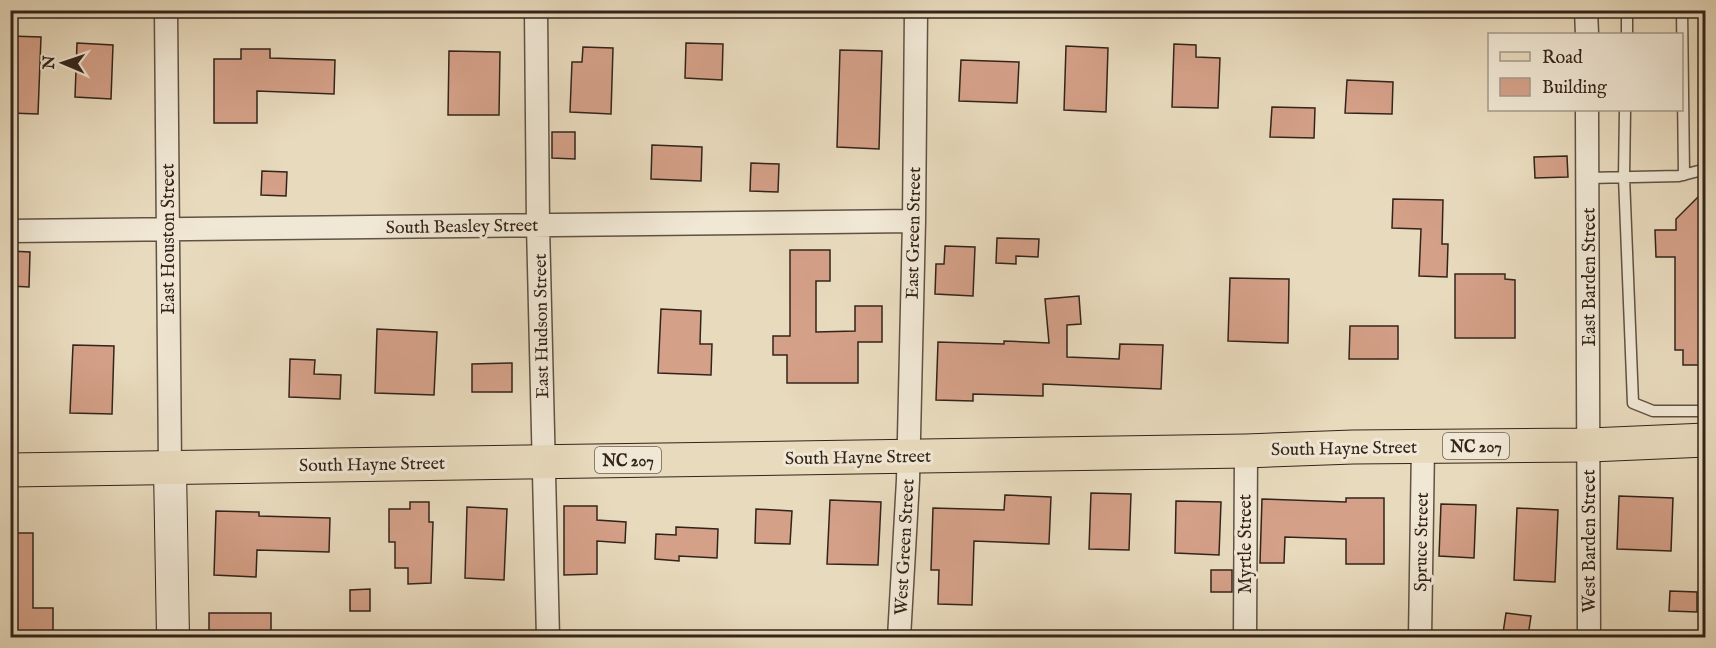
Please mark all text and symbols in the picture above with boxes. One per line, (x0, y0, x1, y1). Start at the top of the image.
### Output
north arrow (33, 33, 93, 93)
legend (1488, 33, 1683, 111)
text: Road (1542, 47, 1583, 70)
text: N (40, 55, 60, 71)
text: Building (1542, 77, 1607, 100)
street label: East Houston Street (158, 163, 181, 315)
street label: East Green Street (902, 167, 927, 299)
street label: East Barden Street (1579, 207, 1602, 347)
street label: South Beasley Street (385, 215, 539, 240)
street label: East Hudson Street (530, 253, 555, 399)
road number: NC 207 (1443, 433, 1509, 459)
street label: South Hayne Street (1271, 437, 1417, 462)
street label: South Hayne Street (785, 446, 931, 471)
road number: NC 207 (595, 447, 661, 473)
street label: South Hayne Street (299, 453, 445, 478)
street label: West Barden Street (1579, 469, 1602, 613)
street label: West Green Street (890, 478, 921, 616)
street label: Spruce Street (1410, 492, 1435, 592)
street label: Myrtle Street (1235, 494, 1258, 594)

